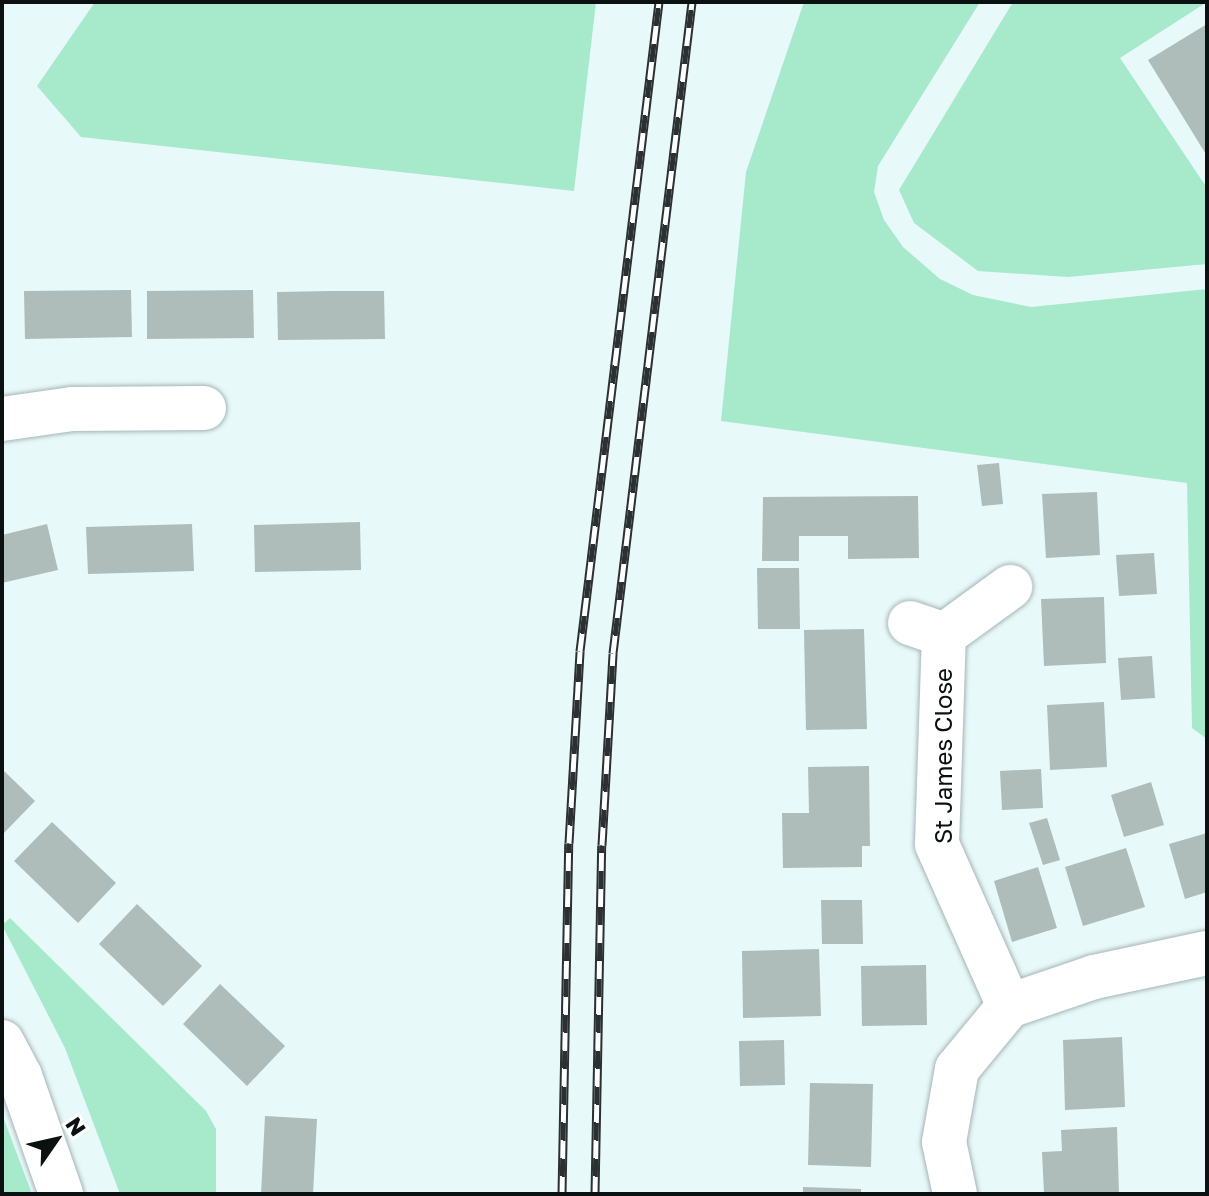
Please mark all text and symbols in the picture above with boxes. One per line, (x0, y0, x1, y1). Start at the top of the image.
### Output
street label: St James Close (929, 668, 957, 844)
north arrow (16, 1100, 96, 1180)
text: N (60, 1112, 92, 1141)

